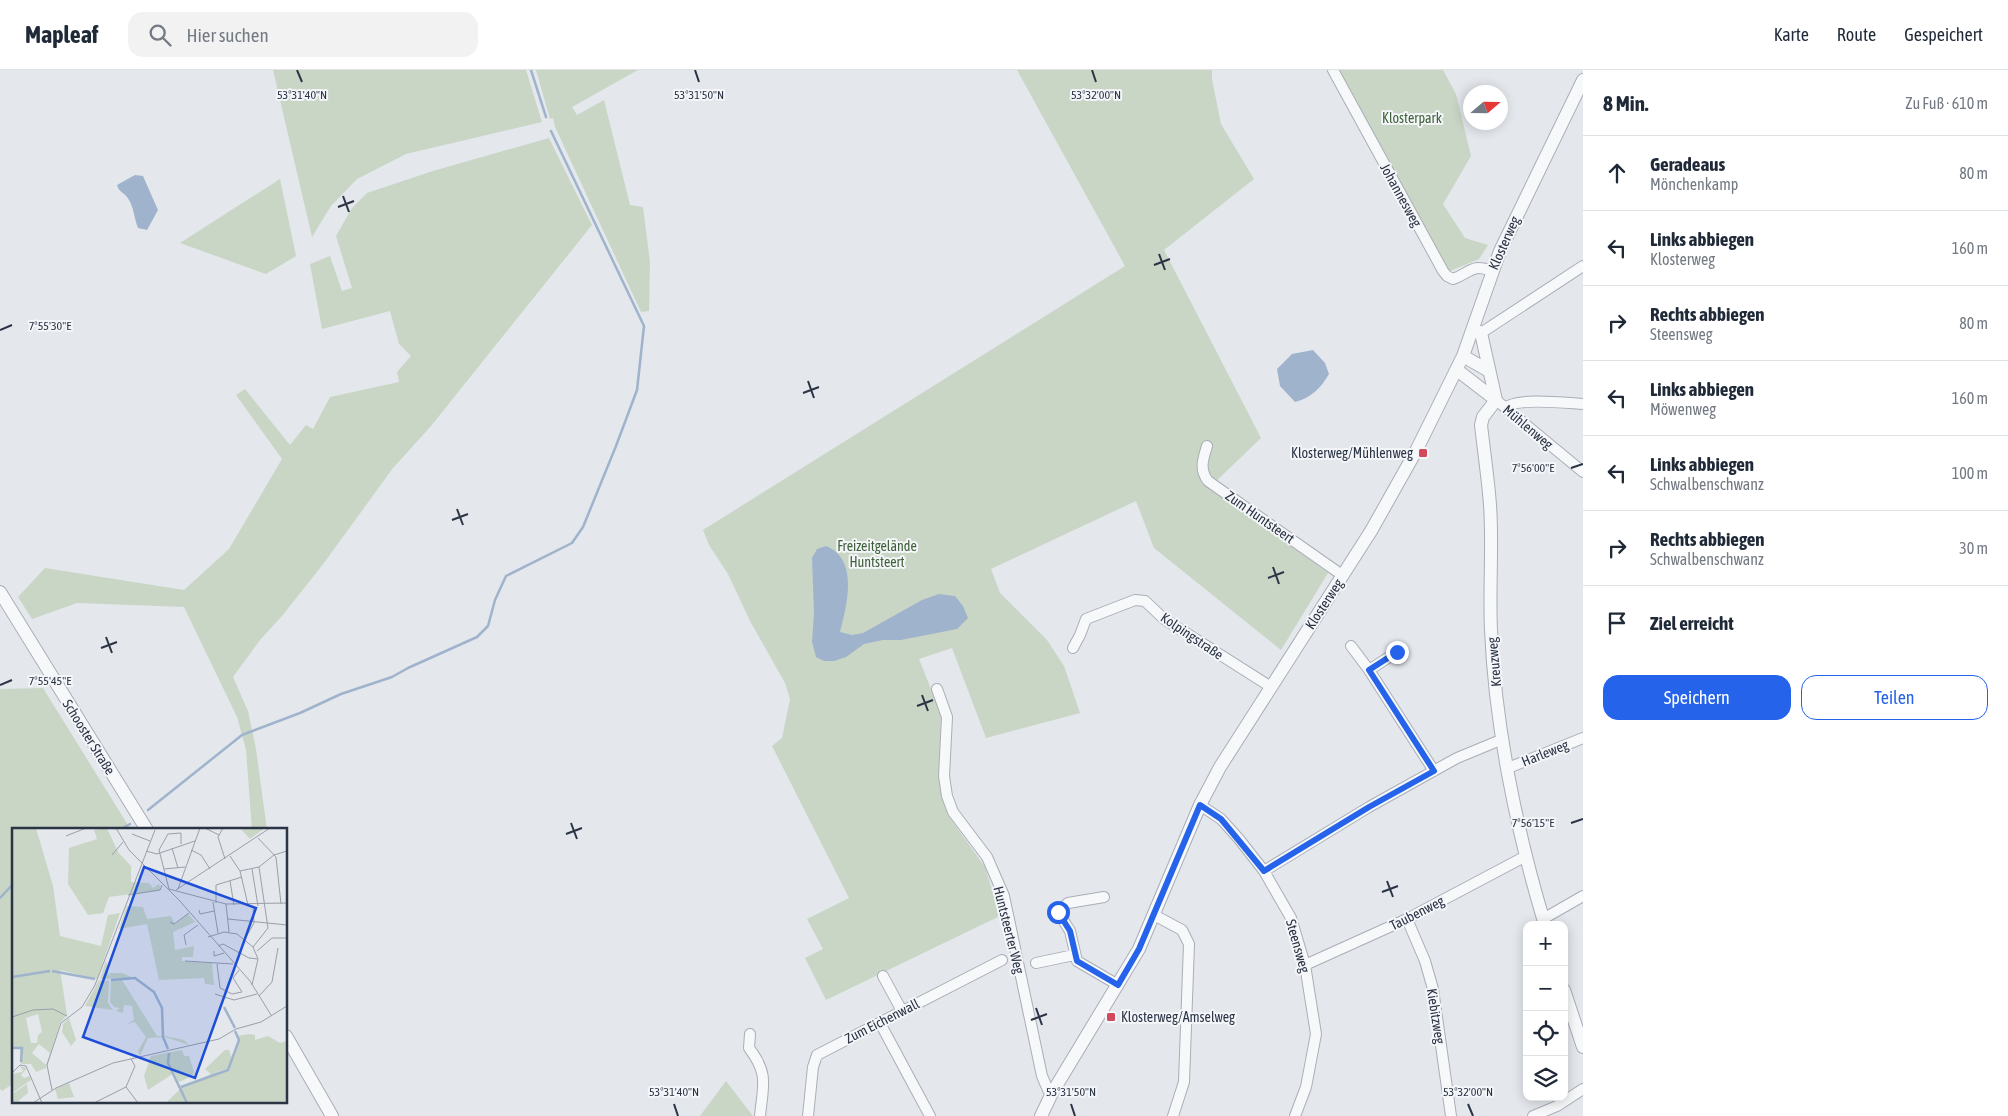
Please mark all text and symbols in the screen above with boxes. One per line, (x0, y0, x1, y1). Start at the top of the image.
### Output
search box (128, 12, 478, 57)
text: Mapleaf (25, 21, 98, 48)
icon: search (146, 21, 174, 49)
text: Hier suchen (186, 24, 269, 46)
text: Karte (1774, 24, 1809, 45)
text: Route (1837, 24, 1876, 45)
text: Gespeichert (1904, 24, 1983, 45)
north arrow (1463, 85, 1508, 130)
text: 53°31'40"N (277, 88, 327, 102)
text: 53°31'50"N (674, 88, 724, 102)
text: 53°32'00"N (1071, 88, 1121, 102)
text: 8 Min. (1603, 91, 1649, 115)
text: Zu Fuß · 610 m (1905, 94, 1988, 112)
park label: Klosterpark (1382, 110, 1442, 126)
text: Geradeaus (1650, 153, 1725, 175)
icon: ahead (1603, 159, 1631, 187)
street label: Johannesweg (1377, 161, 1425, 229)
text: 80 m (1959, 164, 1988, 182)
text: Mönchenkamp (1650, 175, 1738, 193)
street label: Klosterweg (1485, 214, 1523, 272)
text: Links abbiegen (1650, 228, 1754, 250)
icon: left (1603, 234, 1631, 262)
text: 160 m (1952, 239, 1988, 257)
text: Klosterweg (1650, 250, 1715, 268)
text: Rechts abbiegen (1650, 303, 1765, 325)
icon: right (1603, 309, 1631, 337)
text: 80 m (1959, 314, 1988, 332)
text: 7°55'30"E (29, 319, 71, 333)
text: Steensweg (1650, 325, 1713, 343)
text: Links abbiegen (1650, 378, 1754, 400)
icon: left (1603, 384, 1631, 412)
text: 160 m (1952, 389, 1988, 407)
text: Möwenweg (1650, 400, 1716, 418)
street label: Mühlenweg (1500, 402, 1556, 452)
place label: Klosterweg/Mühlenweg (1291, 445, 1413, 461)
marker: Klosterweg/Mühlenweg (1417, 447, 1429, 459)
text: Links abbiegen (1650, 453, 1754, 475)
icon: left (1603, 459, 1631, 487)
text: 7°56'00"E (1512, 461, 1554, 475)
text: 100 m (1952, 464, 1988, 482)
text: Schwalbenschwanz (1650, 475, 1764, 493)
street label: Zum Huntsteert (1223, 487, 1297, 547)
text: Rechts abbiegen (1650, 528, 1765, 550)
icon: right (1603, 534, 1631, 562)
park label: Freizeitgelände Huntsteert (837, 538, 917, 570)
text: 30 m (1959, 539, 1988, 557)
text: Schwalbenschwanz (1650, 550, 1764, 568)
street label: Klosterweg (1302, 576, 1346, 632)
street label: Kolpingstraße (1158, 609, 1226, 663)
icon: arrive (1603, 609, 1631, 637)
text: Ziel erreicht (1650, 612, 1734, 634)
street label: Kreuzweg (1484, 637, 1504, 687)
route end (1386, 641, 1409, 664)
text: 7°55'45"E (29, 674, 71, 688)
button: Speichern (1603, 675, 1791, 720)
button: Teilen (1801, 675, 1988, 720)
street label: Schooster Straße (60, 697, 118, 777)
street label: Harleweg (1519, 736, 1571, 770)
text: 7°56'15"E (1512, 816, 1554, 830)
inset map (12, 828, 288, 1104)
street label: Huntsteerter Weg (990, 885, 1028, 975)
street label: Taubenweg (1387, 893, 1447, 933)
route start (1047, 901, 1070, 924)
street label: Steensweg (1283, 917, 1313, 975)
map controls (1523, 921, 1568, 1101)
button: + (1523, 921, 1568, 966)
button: − (1523, 966, 1568, 1011)
street label: Kiebitzweg (1424, 987, 1448, 1045)
street label: Zum Eichenwall (842, 995, 922, 1047)
place label: Klosterweg/Amselweg (1121, 1009, 1235, 1025)
marker: Klosterweg/Amselweg (1105, 1011, 1117, 1023)
button: locate (1523, 1011, 1568, 1056)
button: layers (1523, 1056, 1568, 1101)
text: 53°31'40"N (649, 1085, 699, 1099)
text: 53°31'50"N (1046, 1085, 1096, 1099)
text: 53°32'00"N (1443, 1085, 1493, 1099)

